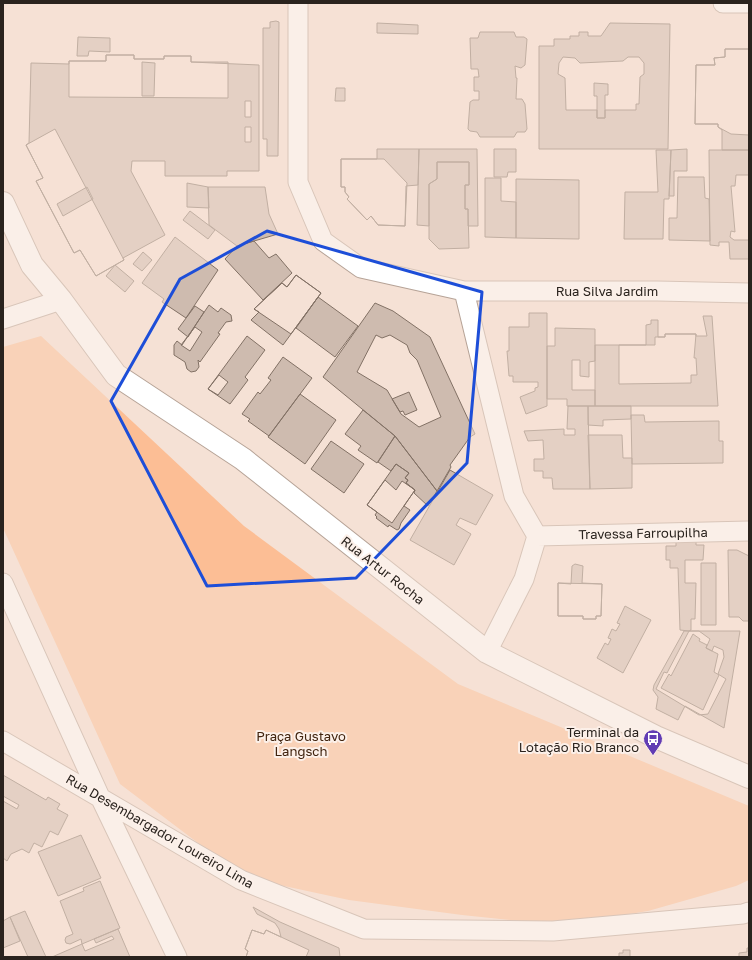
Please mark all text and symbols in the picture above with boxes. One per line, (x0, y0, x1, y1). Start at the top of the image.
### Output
street label: Rua Silva Jardim (556, 283, 658, 299)
street label: Travessa Farroupilha (578, 524, 708, 542)
street label: Rua Artur Rocha (338, 532, 428, 608)
place label: Terminal da Lotação Rio Branco (519, 724, 639, 755)
park label: Praça Gustavo Langsch (256, 728, 346, 759)
bus stop icon: Terminal da Lotação Rio Branco (642, 728, 664, 756)
street label: Rua Desembargador Loureiro Lima (63, 771, 257, 891)

